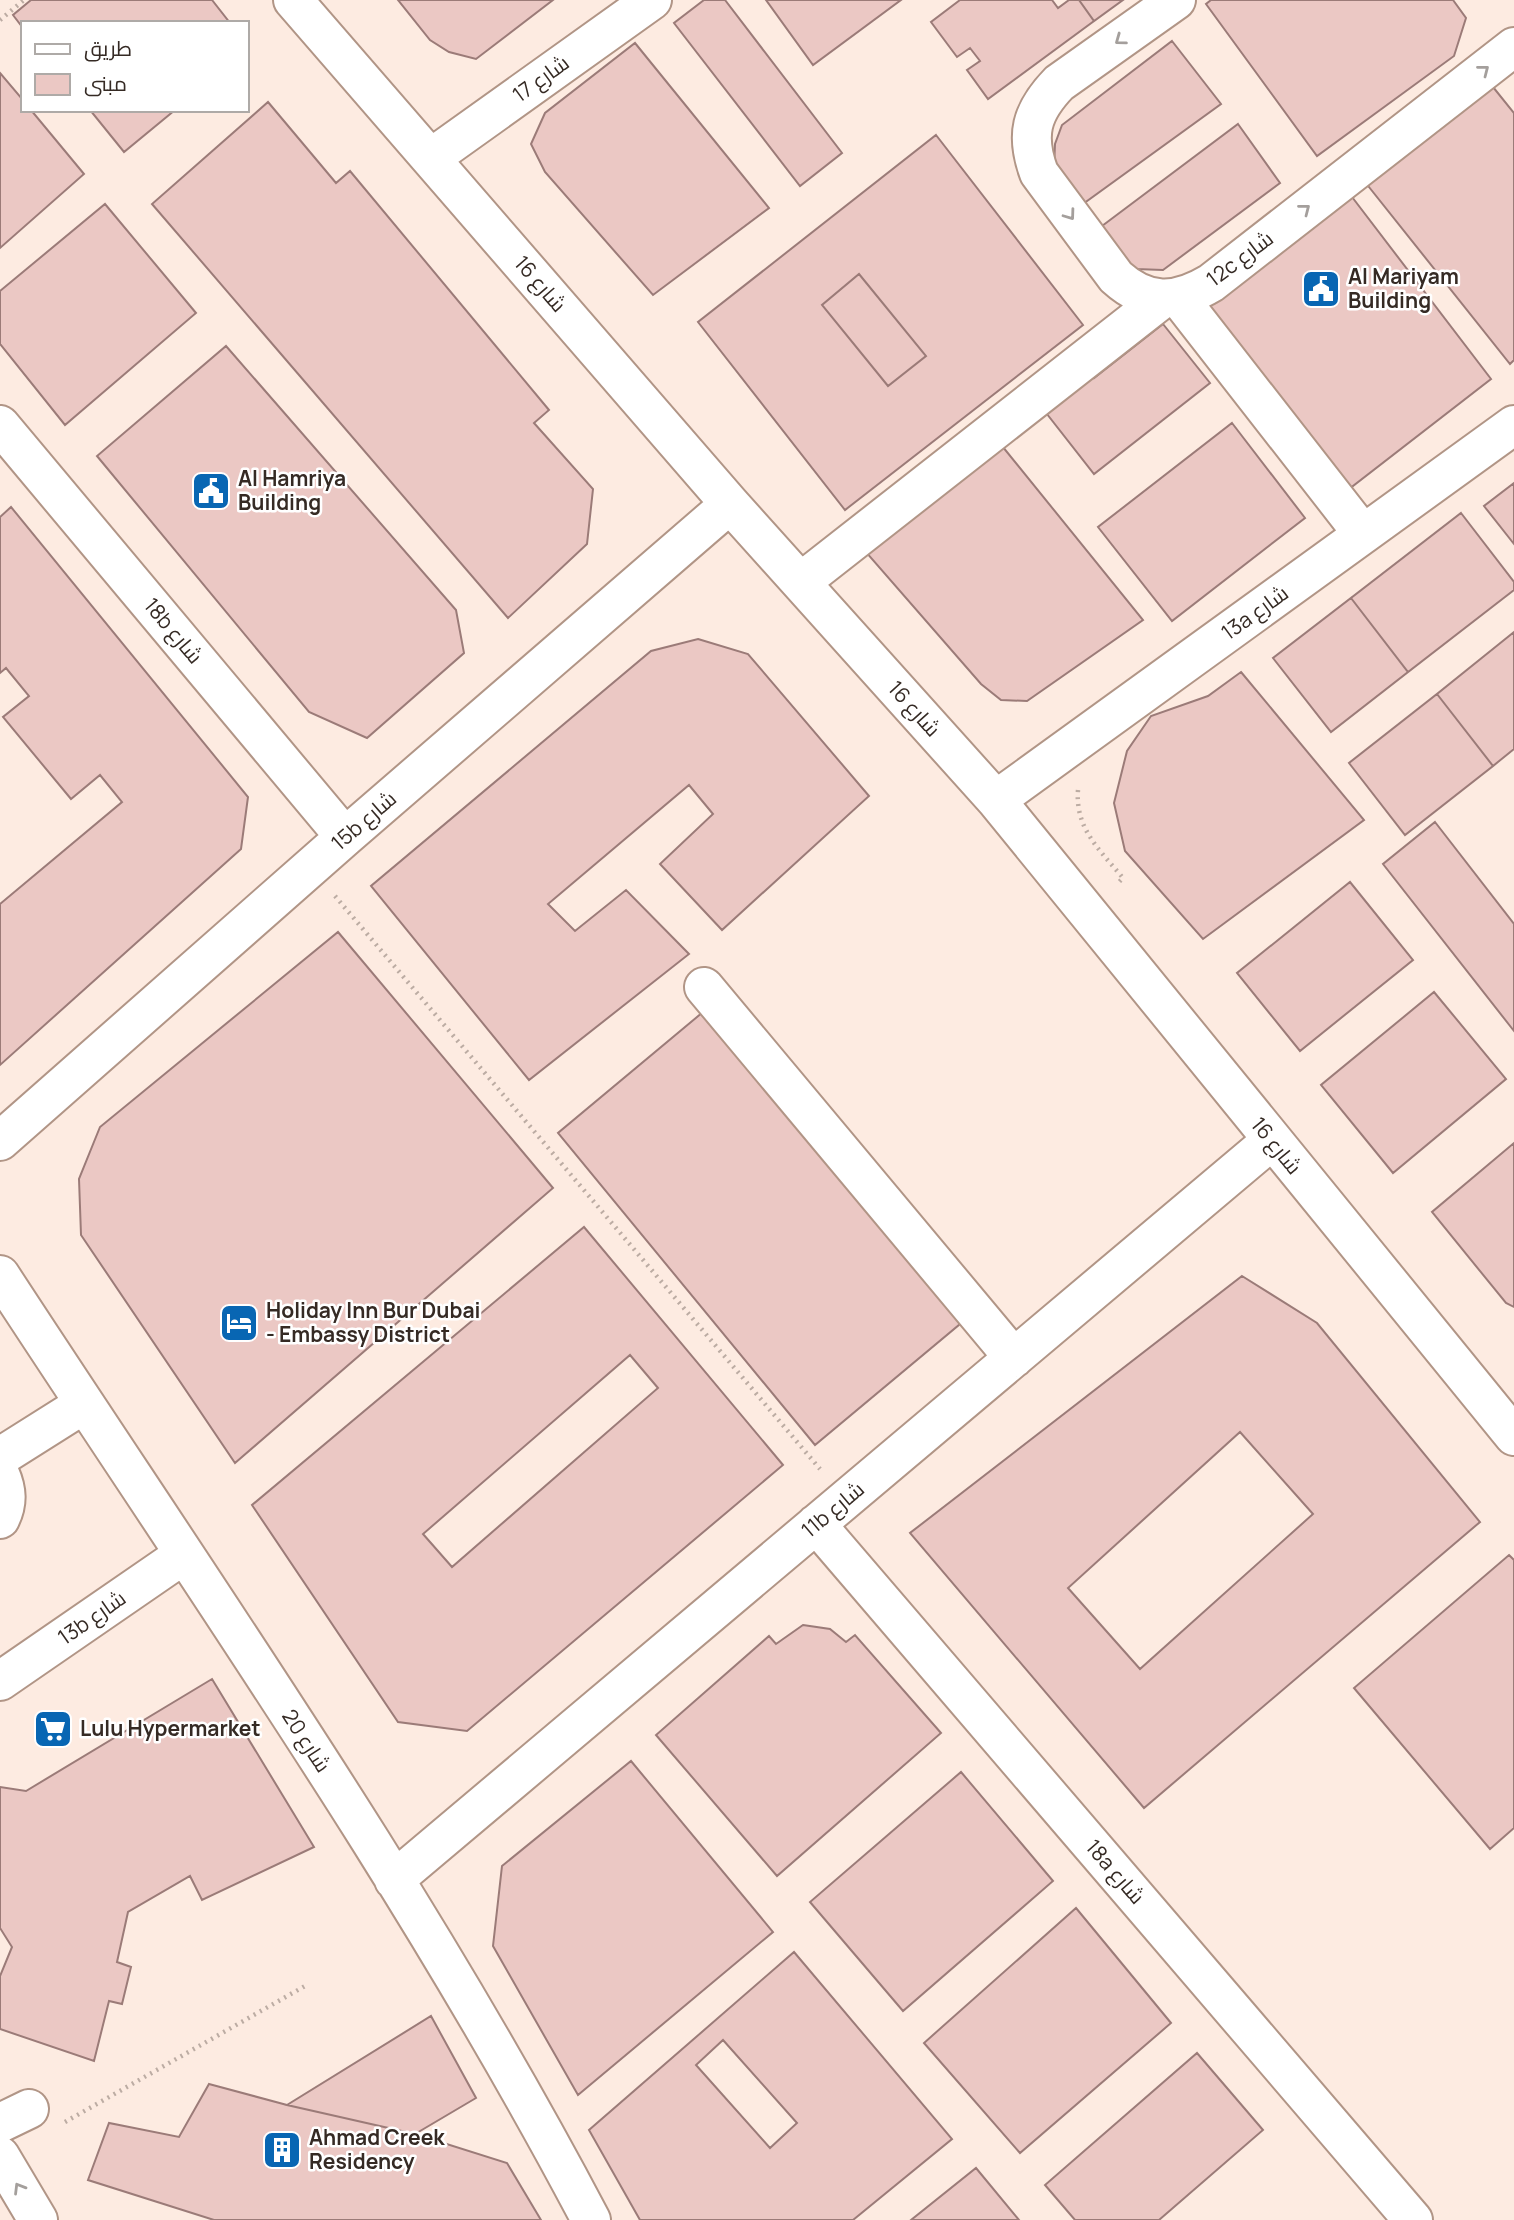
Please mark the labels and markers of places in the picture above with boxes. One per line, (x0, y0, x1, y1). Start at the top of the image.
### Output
place label: Al Mariyam Building (1348, 262, 1459, 314)
public building icon: Al Mariyam Building (1300, 268, 1342, 310)
place label: Al Hamriya Building (238, 464, 346, 516)
public building icon: Al Hamriya Building (190, 470, 232, 512)
place label: Holiday Inn Bur Dubai - Embassy District (266, 1296, 480, 1348)
hotel icon: Holiday Inn Bur Dubai - Embassy District (218, 1302, 260, 1344)
supermarket icon: Lulu Hypermarket (32, 1708, 74, 1750)
place label: Lulu Hypermarket (80, 1714, 261, 1742)
place label: Ahmad Creek Residency (309, 2123, 445, 2175)
building icon: Ahmad Creek Residency (261, 2129, 303, 2171)

